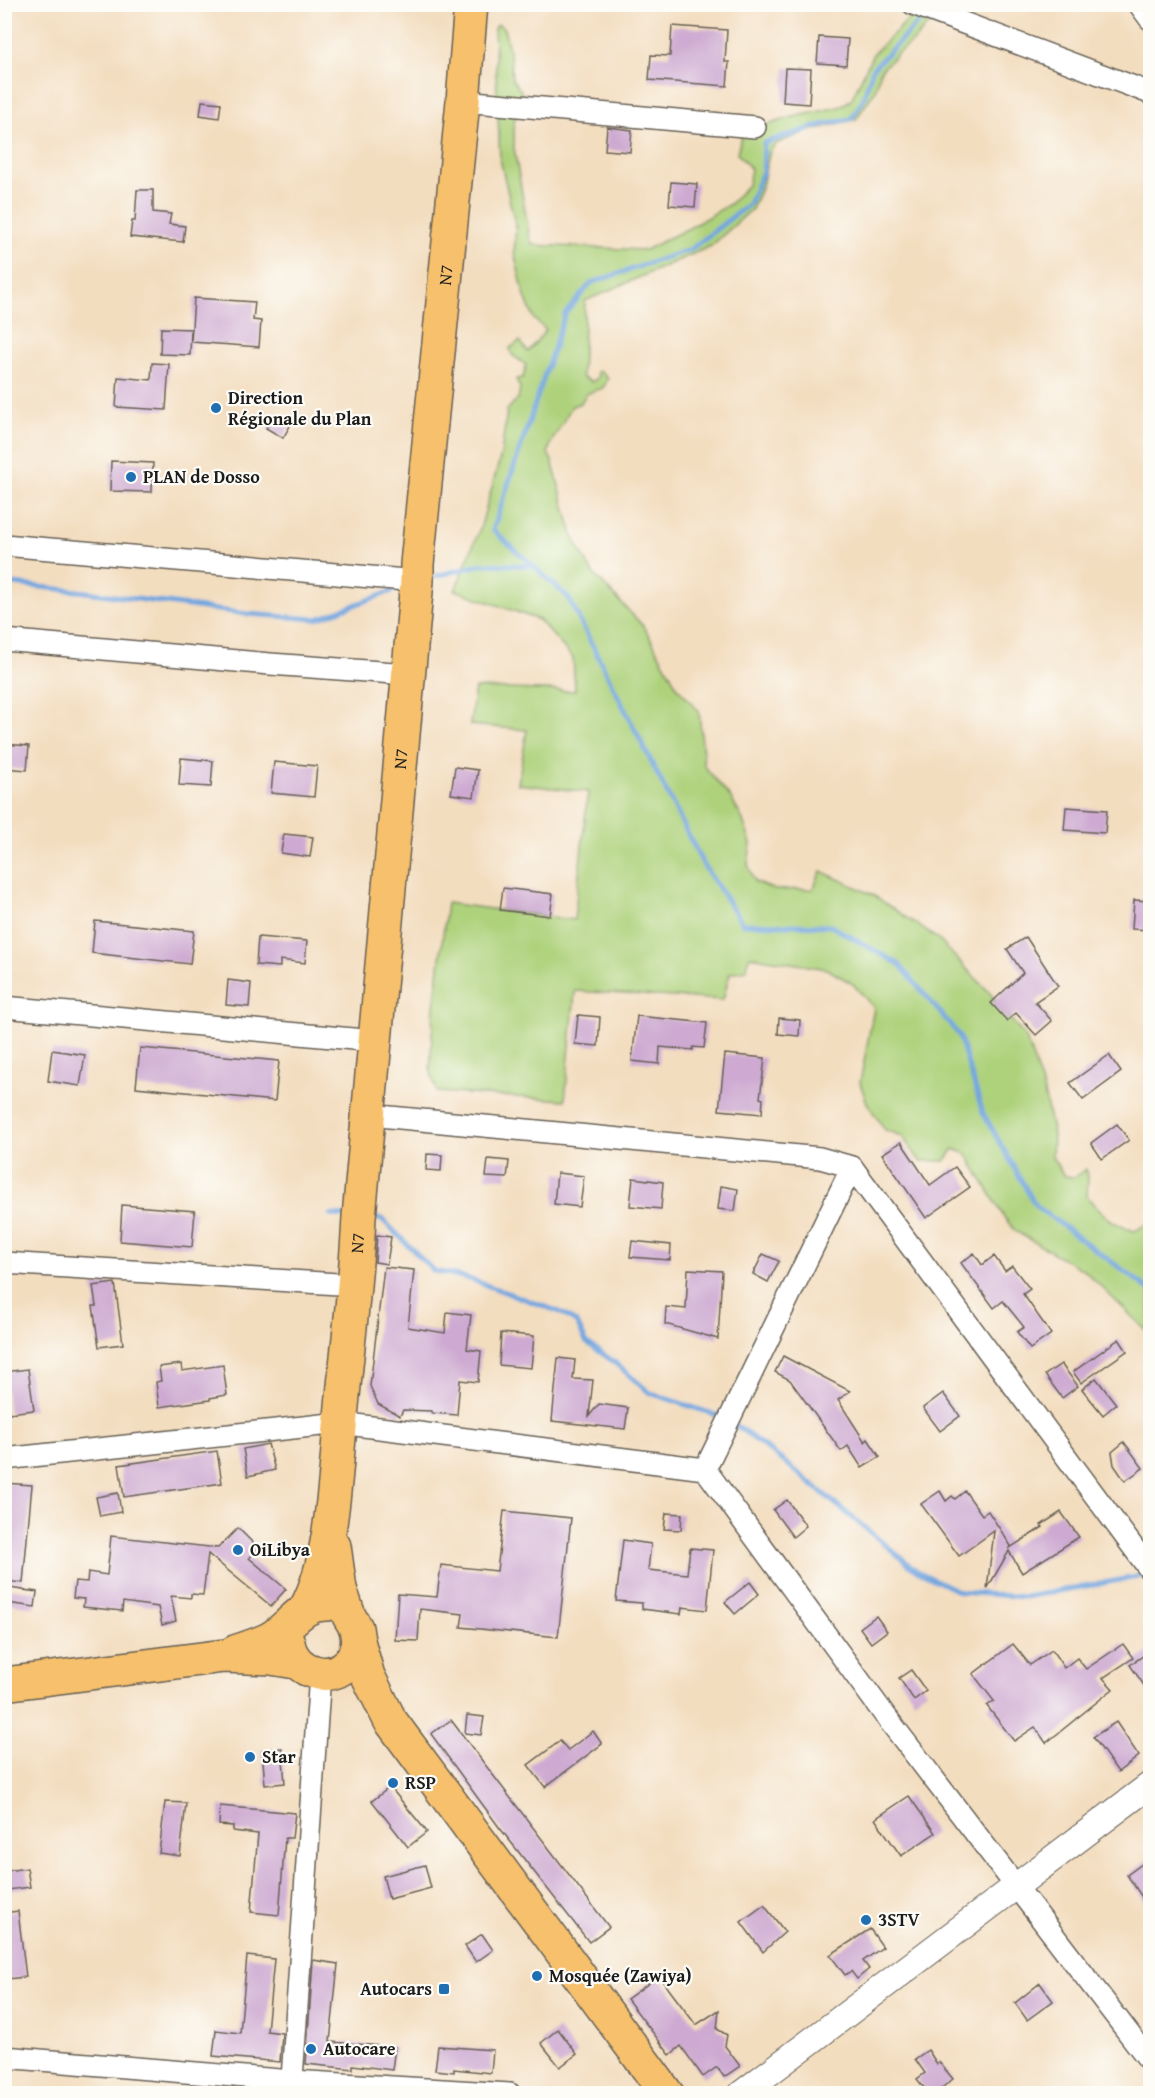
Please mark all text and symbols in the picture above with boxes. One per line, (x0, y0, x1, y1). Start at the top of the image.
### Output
street label: N7 (431, 264, 460, 287)
place label: Direction Régionale du Plan (228, 384, 372, 432)
marker: Direction Régionale du Plan (209, 401, 223, 415)
place label: PLAN de Dosso (143, 463, 260, 490)
marker: PLAN de Dosso (124, 470, 138, 484)
street label: N7 (386, 748, 415, 770)
street label: N7 (343, 1232, 371, 1254)
place label: OiLibya (250, 1536, 311, 1563)
marker: OiLibya (231, 1543, 245, 1557)
place label: Star (262, 1743, 296, 1770)
marker: Star (243, 1750, 257, 1764)
place label: RSP (405, 1769, 436, 1796)
marker: RSP (386, 1776, 400, 1790)
place label: 3STV (878, 1906, 919, 1933)
marker: 3STV (859, 1913, 873, 1927)
place label: Mosquée (Zawiya) (549, 1962, 692, 1989)
marker: Mosquée (Zawiya) (530, 1969, 544, 1983)
place label: Autocars (360, 1975, 432, 2002)
marker: Autocars (437, 1982, 451, 1996)
place label: Autocare (323, 2035, 396, 2062)
marker: Autocare (304, 2042, 318, 2056)

